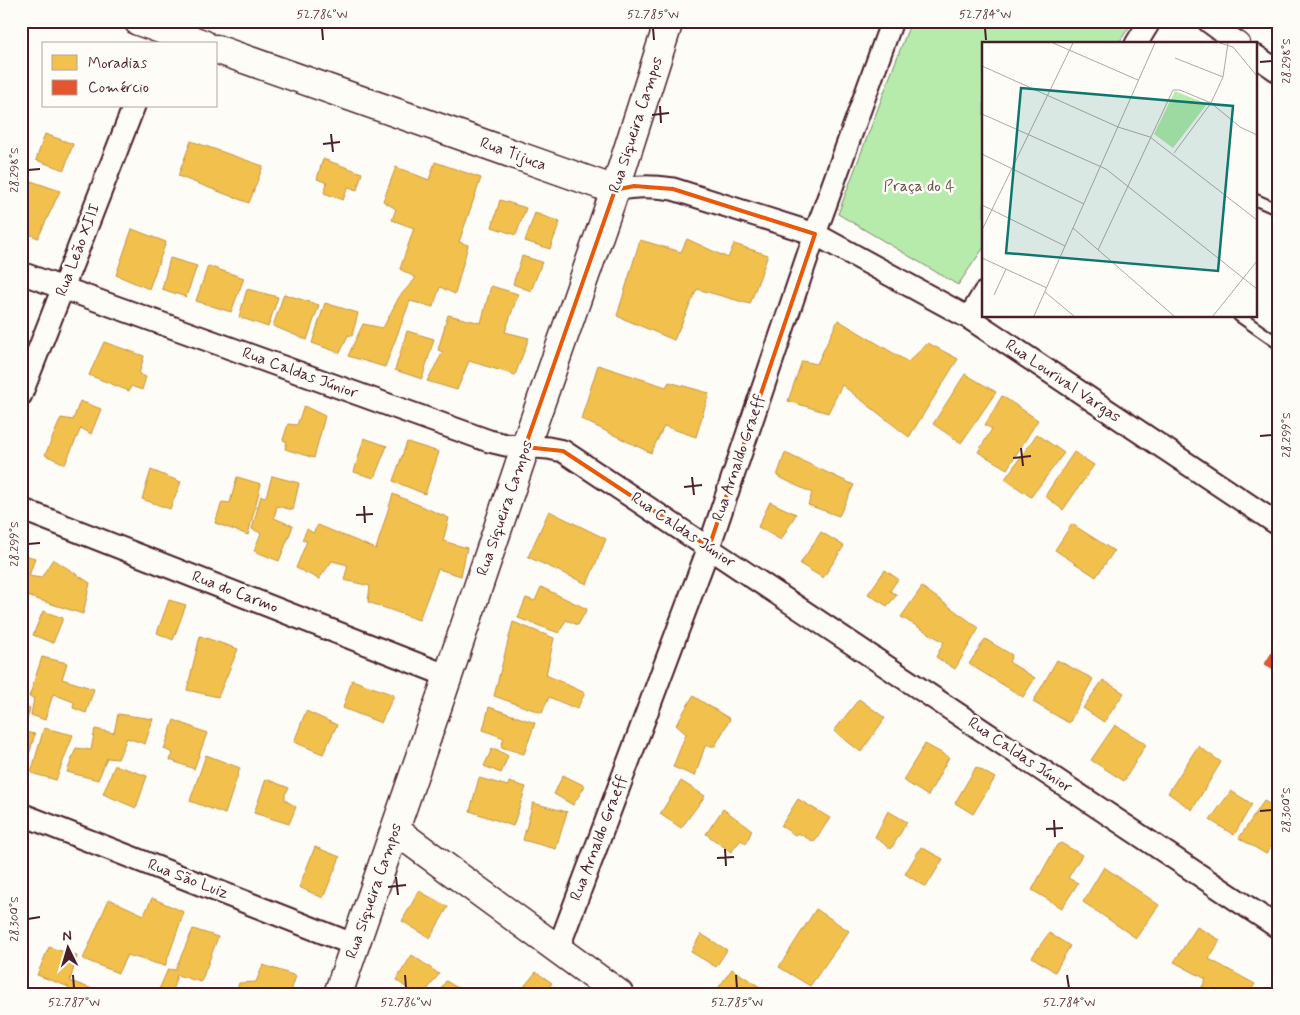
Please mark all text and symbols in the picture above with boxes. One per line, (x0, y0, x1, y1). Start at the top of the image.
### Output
text: 52.786°W (297, 7, 348, 23)
text: 52.785°W (627, 7, 679, 23)
text: 52.784°W (959, 7, 1011, 23)
text: 28.298°S (1279, 38, 1295, 84)
legend (42, 42, 218, 108)
inset map (982, 42, 1258, 318)
text: Moradias (88, 54, 147, 74)
street label: Rua Siqueira Campos (604, 54, 668, 196)
text: Comércio (88, 78, 149, 98)
street label: Rua Tijuca (477, 132, 549, 176)
text: 28.298°S (7, 147, 23, 193)
park label: Praça do 4 (884, 176, 954, 197)
street label: Rua Leão XIII (51, 200, 105, 300)
street label: Rua Lourival Vargas (1001, 335, 1125, 427)
street label: Rua Caldas Júnior (239, 342, 361, 404)
street label: Rua Arnaldo Graeff (707, 392, 771, 524)
text: 28.299°S (1279, 412, 1295, 458)
street label: Rua Siqueira Campos (472, 437, 538, 579)
street label: Rua Caldas Júnior (627, 487, 740, 573)
text: 28.299°S (7, 521, 23, 567)
street label: Rua do Carmo (189, 566, 281, 618)
street label: Rua Caldas Júnior (964, 712, 1077, 798)
street label: Rua Arnaldo Graeff (565, 772, 633, 904)
text: 28.300°S (1279, 787, 1295, 833)
street label: Rua Siqueira Campos (341, 820, 407, 962)
street label: Rua São Luiz (144, 854, 232, 904)
text: 28.300°S (7, 896, 23, 942)
north arrow (42, 922, 92, 972)
text: N (62, 927, 72, 945)
text: 52.787°W (48, 995, 100, 1011)
text: 52.786°W (381, 995, 432, 1011)
text: 52.785°W (711, 995, 763, 1011)
text: 52.784°W (1043, 995, 1095, 1011)

